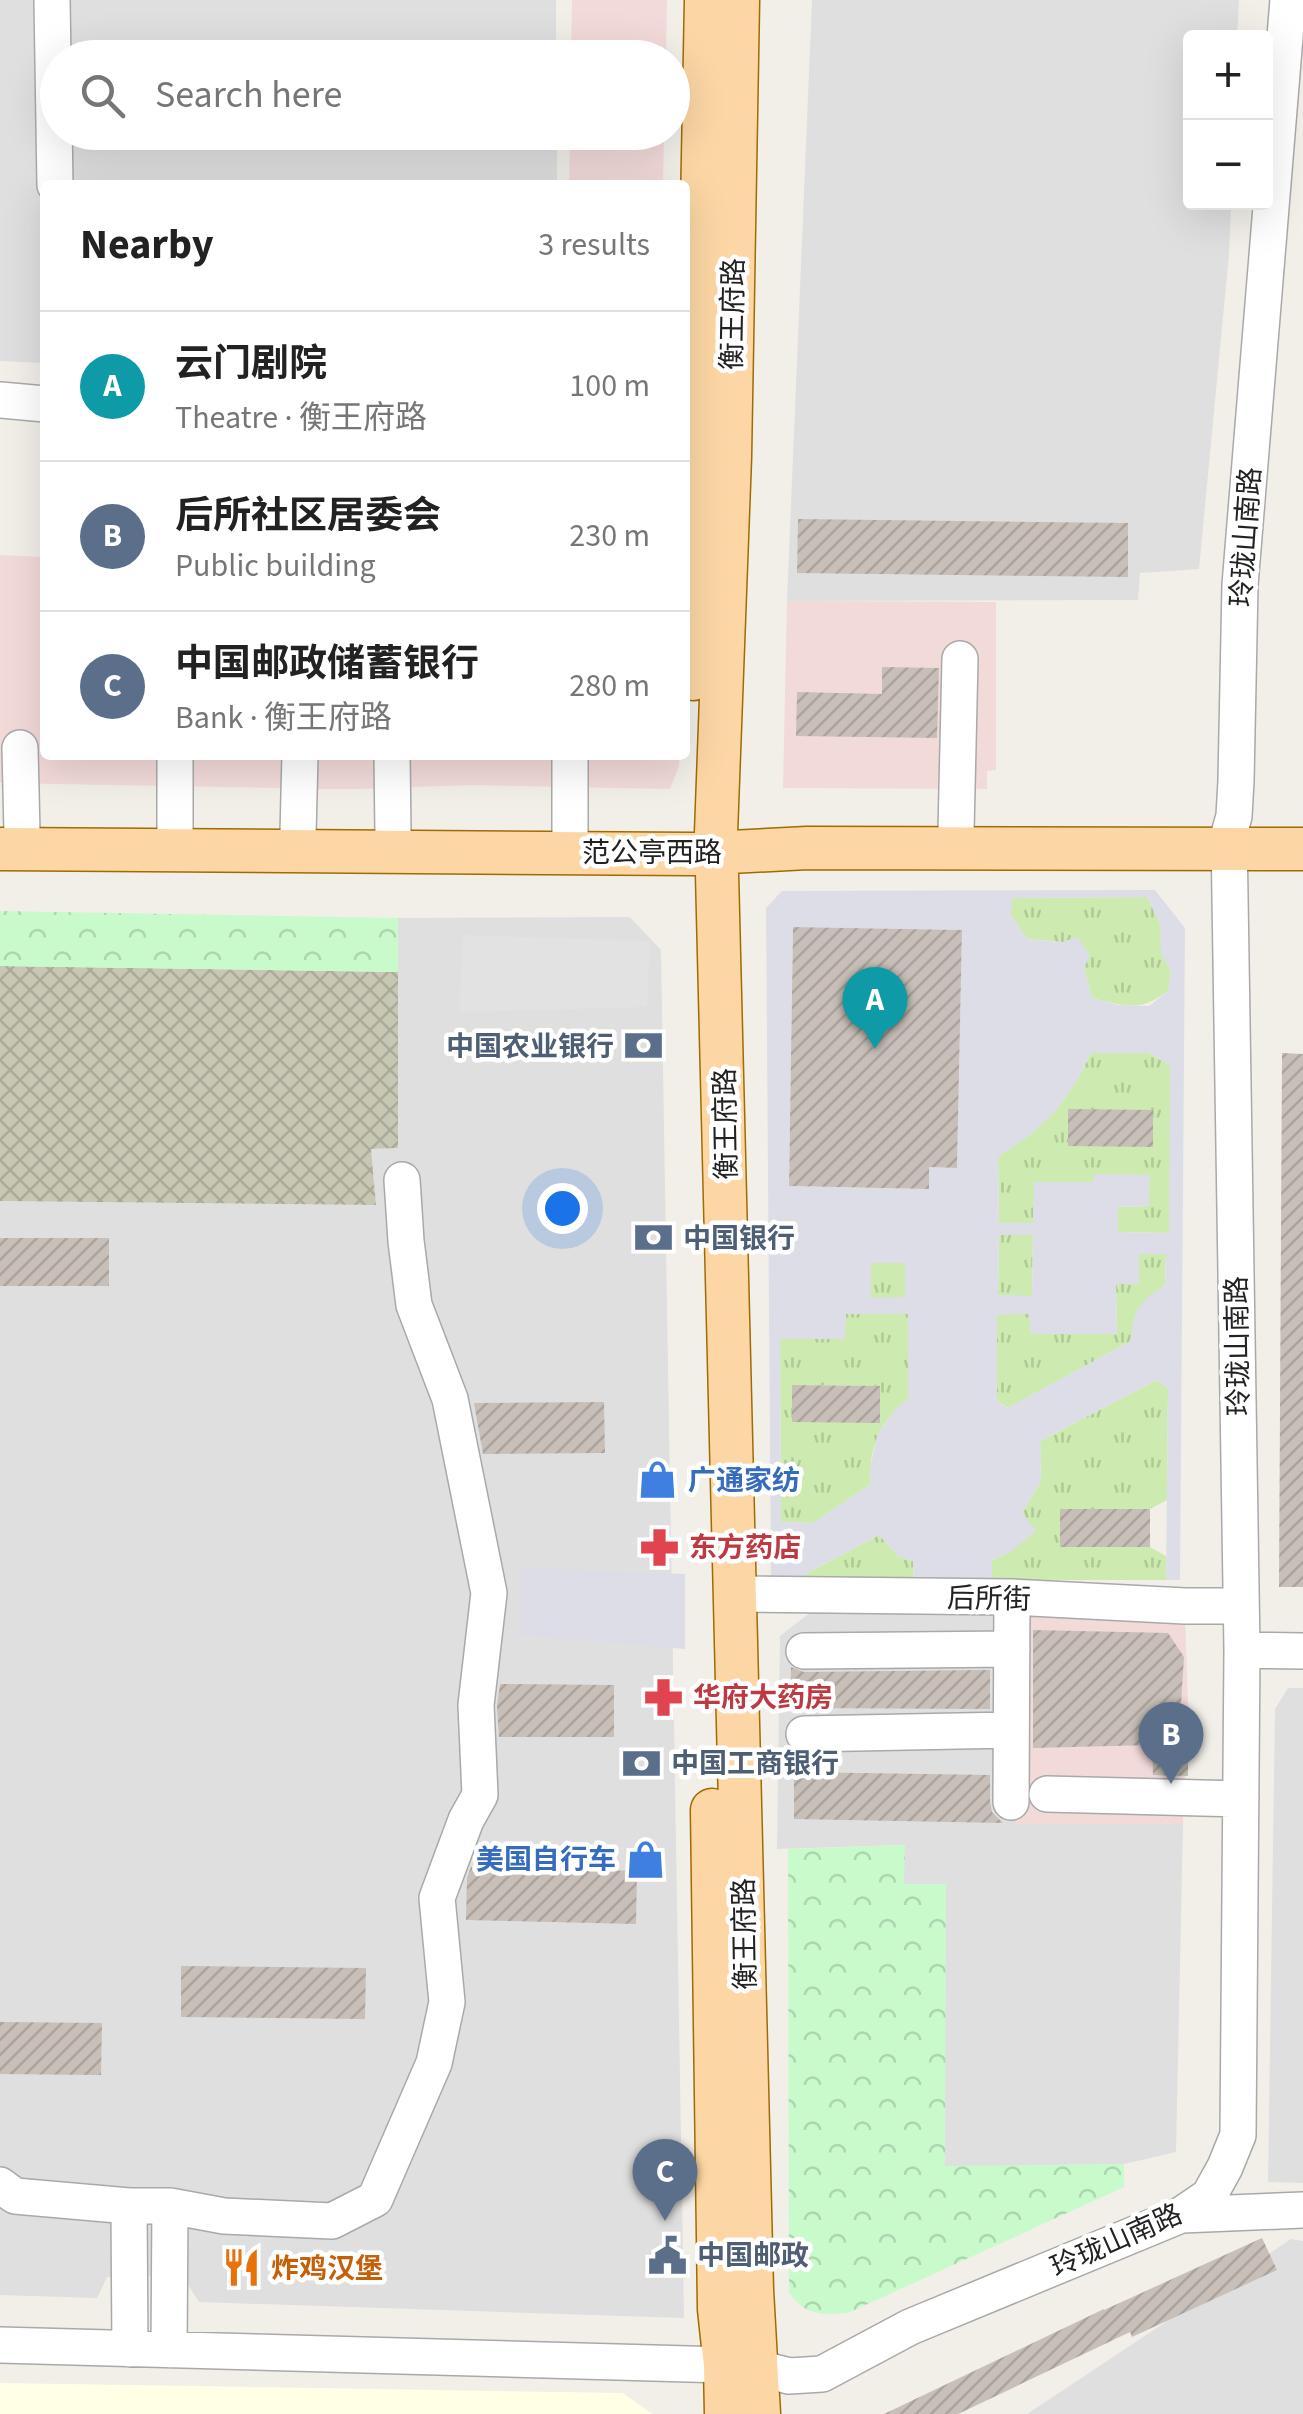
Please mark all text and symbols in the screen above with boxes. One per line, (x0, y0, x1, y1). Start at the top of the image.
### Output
map controls (1183, 30, 1273, 210)
button: + (1183, 30, 1273, 120)
search box (40, 40, 690, 150)
icon: search (75, 68, 130, 123)
text: Search here (155, 68, 342, 122)
button: − (1183, 120, 1273, 210)
text: Nearby (80, 215, 214, 275)
text: 3 results (538, 222, 650, 268)
street label: 衡王府路 (712, 258, 754, 370)
text: 云门剧院 (175, 337, 327, 391)
text: A (103, 363, 122, 409)
text: 100 m (569, 363, 650, 409)
text: Theatre · 衡王府路 (175, 395, 427, 441)
street label: 玲珑山南路 (1221, 466, 1271, 608)
text: 后所社区居委会 (175, 489, 441, 543)
text: B (103, 513, 122, 559)
text: 230 m (569, 513, 650, 559)
text: Public building (175, 543, 376, 589)
text: 中国邮政储蓄银行 (175, 637, 479, 691)
text: C (103, 663, 122, 709)
text: 280 m (569, 663, 650, 709)
text: Bank · 衡王府路 (175, 695, 392, 741)
street label: 范公亭西路 (582, 833, 722, 873)
pin: A (842, 966, 908, 1049)
bank icon: 中国农业银行 (623, 1025, 665, 1067)
place label: 中国农业银行 (446, 1027, 614, 1067)
street label: 衡王府路 (705, 1068, 747, 1180)
your location (537, 1183, 588, 1234)
bank icon: 中国银行 (632, 1217, 674, 1259)
place label: 中国银行 (683, 1219, 795, 1259)
street label: 玲珑山南路 (1217, 1276, 1259, 1416)
shop icon: 广通家纺 (637, 1459, 679, 1501)
place label: 广通家纺 (688, 1461, 800, 1501)
pharmacy icon: 东方药店 (638, 1526, 680, 1568)
place label: 东方药店 (689, 1528, 801, 1568)
street label: 后所街 (947, 1578, 1031, 1620)
pharmacy icon: 华府大药房 (642, 1676, 684, 1718)
place label: 华府大药房 (693, 1678, 833, 1718)
pin: B (1138, 1702, 1204, 1784)
bank icon: 中国工商银行 (620, 1742, 662, 1784)
place label: 中国工商银行 (671, 1744, 839, 1784)
shop icon: 美国自行车 (625, 1838, 667, 1880)
place label: 美国自行车 (476, 1840, 616, 1880)
street label: 衡王府路 (724, 1878, 766, 1990)
pin: C (632, 2138, 698, 2221)
street label: 玲珑山南路 (1044, 2194, 1188, 2288)
public building icon: 中国邮政 (646, 2234, 688, 2276)
place label: 中国邮政 (697, 2236, 809, 2276)
restaurant icon: 炸鸡汉堡 (220, 2247, 262, 2289)
place label: 炸鸡汉堡 (271, 2249, 383, 2289)

